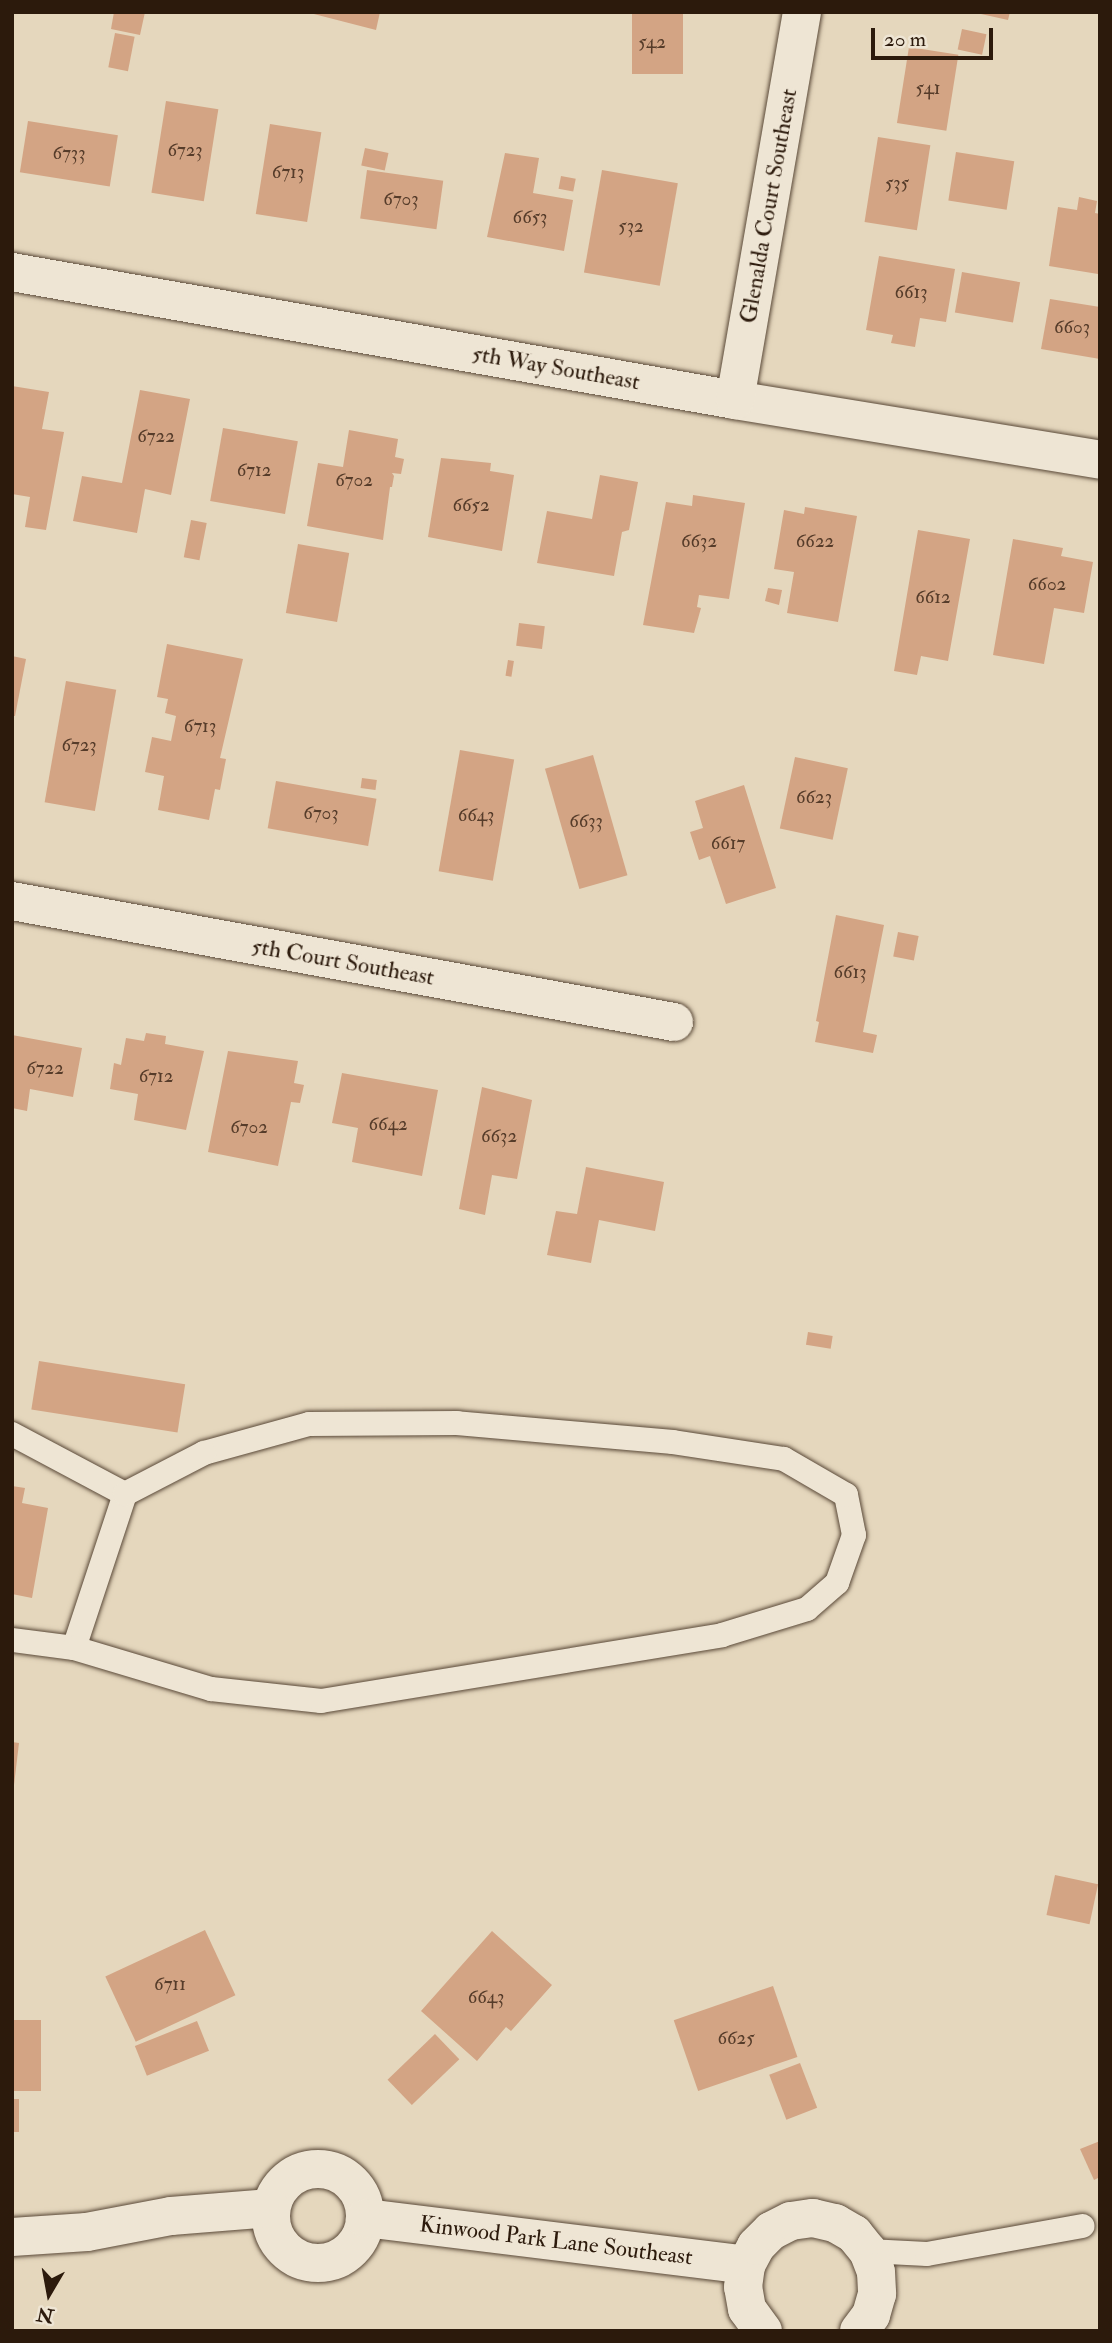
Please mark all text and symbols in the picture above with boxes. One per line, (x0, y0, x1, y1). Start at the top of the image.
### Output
scale bar (874, 14, 996, 58)
text: 20 m (884, 26, 926, 53)
house number: 542 (638, 32, 666, 54)
house number: 541 (916, 78, 940, 100)
street label: Glenalda Court Southeast (735, 87, 803, 325)
house number: 6723 (167, 140, 203, 162)
house number: 6733 (53, 143, 85, 165)
house number: 6713 (272, 162, 304, 184)
house number: 535 (885, 173, 909, 195)
house number: 6703 (383, 189, 419, 211)
house number: 6653 (513, 207, 547, 229)
house number: 532 (618, 216, 644, 238)
house number: 6613 (894, 282, 928, 304)
house number: 6603 (1054, 317, 1090, 339)
street label: 5th Way Southeast (470, 340, 642, 396)
house number: 6722 (137, 426, 175, 448)
house number: 6712 (237, 460, 271, 482)
house number: 6702 (335, 470, 373, 492)
house number: 6652 (452, 495, 490, 517)
house number: 6632 (681, 531, 717, 553)
house number: 6622 (796, 531, 834, 553)
house number: 6602 (1028, 574, 1066, 596)
house number: 6612 (915, 587, 951, 609)
house number: 6713 (184, 716, 216, 738)
house number: 6723 (61, 735, 97, 757)
house number: 6623 (796, 787, 832, 809)
house number: 6703 (303, 803, 339, 825)
house number: 6643 (458, 805, 494, 827)
house number: 6633 (569, 811, 603, 833)
house number: 6617 (711, 833, 745, 855)
street label: 5th Court Southeast (250, 932, 436, 992)
house number: 6613 (833, 962, 867, 984)
house number: 6722 (26, 1058, 64, 1080)
house number: 6712 (139, 1066, 173, 1088)
house number: 6642 (368, 1114, 408, 1136)
house number: 6702 (230, 1117, 268, 1139)
house number: 6632 (481, 1126, 517, 1148)
house number: 6711 (154, 1974, 186, 1996)
house number: 6643 (468, 1987, 504, 2009)
house number: 6625 (717, 2028, 755, 2050)
street label: Kinwood Park Lane Southeast (418, 2211, 694, 2271)
north arrow (14, 2259, 84, 2329)
text: N (35, 2301, 56, 2328)

